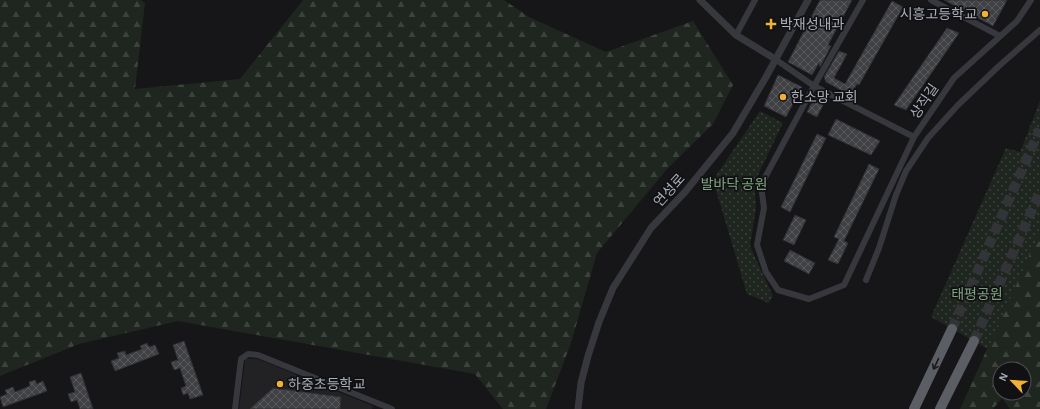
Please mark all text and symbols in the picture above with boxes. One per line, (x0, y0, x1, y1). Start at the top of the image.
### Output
place label: 시흥고등학교 (900, 6, 977, 22)
marker: 시흥고등학교 (980, 9, 990, 19)
place label: 박재성내과 (780, 17, 845, 32)
marker: 박재성내과 (765, 18, 777, 30)
street label: 상직길 (907, 81, 941, 121)
place label: 한소망 교회 (791, 90, 858, 105)
marker: 한소망 교회 (778, 92, 788, 102)
street label: 연성로 (651, 171, 688, 210)
park label: 발바닥 공원 (701, 177, 767, 192)
park label: 태평공원 (951, 287, 1003, 302)
one-way arrow (932, 358, 939, 370)
north arrow (992, 361, 1032, 401)
text: N (997, 371, 1010, 383)
place label: 하중초등학교 (288, 376, 365, 392)
marker: 하중초등학교 (275, 379, 285, 389)

